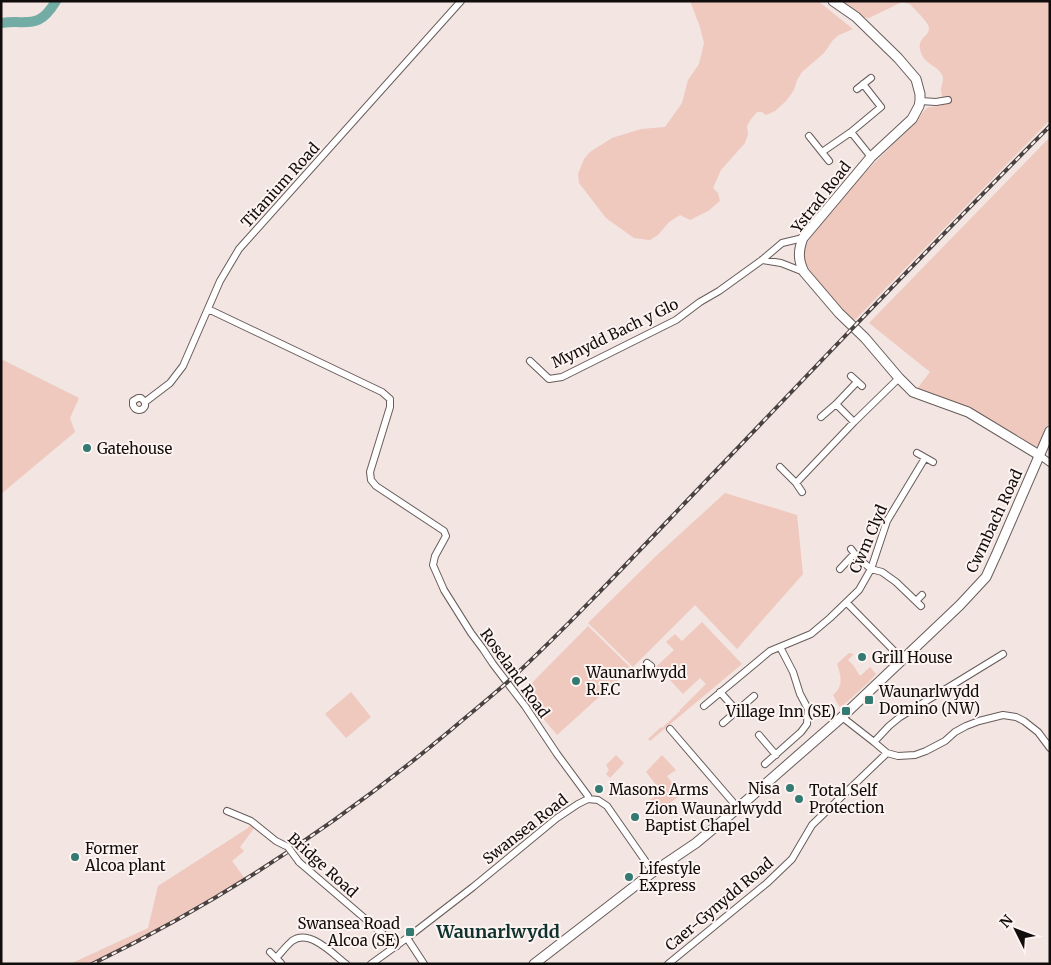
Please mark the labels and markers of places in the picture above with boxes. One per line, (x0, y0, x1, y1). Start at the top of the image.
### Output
place label: Gatehouse (97, 439, 172, 458)
marker: Gatehouse (81, 442, 93, 454)
place label: Grill House (872, 648, 952, 667)
marker: Grill House (856, 651, 868, 663)
place label: Waunarlwydd R.F.C (585, 663, 686, 699)
marker: Waunarlwydd R.F.C (570, 675, 582, 687)
place label: Waunarlwydd Domino (NW) (878, 682, 980, 718)
marker: Waunarlwydd Domino (NW) (863, 694, 875, 706)
place label: Village Inn (SE) (725, 702, 836, 721)
marker: Village Inn (SE) (840, 705, 852, 717)
place label: Nisa (748, 779, 780, 798)
place label: Masons Arms (609, 780, 709, 799)
place label: Total Self Protection (809, 781, 884, 817)
marker: Nisa (784, 782, 796, 794)
marker: Masons Arms (593, 783, 605, 795)
marker: Total Self Protection (793, 793, 805, 805)
place label: Zion Waunarlwydd Baptist Chapel (645, 799, 782, 835)
marker: Zion Waunarlwydd Baptist Chapel (629, 811, 641, 823)
place label: Former Alcoa plant (84, 839, 166, 875)
marker: Former Alcoa plant (69, 851, 81, 863)
place label: Lifestyle Express (639, 859, 701, 895)
marker: Lifestyle Express (623, 871, 635, 883)
place label: Swansea Road Alcoa (SE) (297, 914, 400, 950)
marker: Swansea Road Alcoa (SE) (404, 926, 416, 938)

